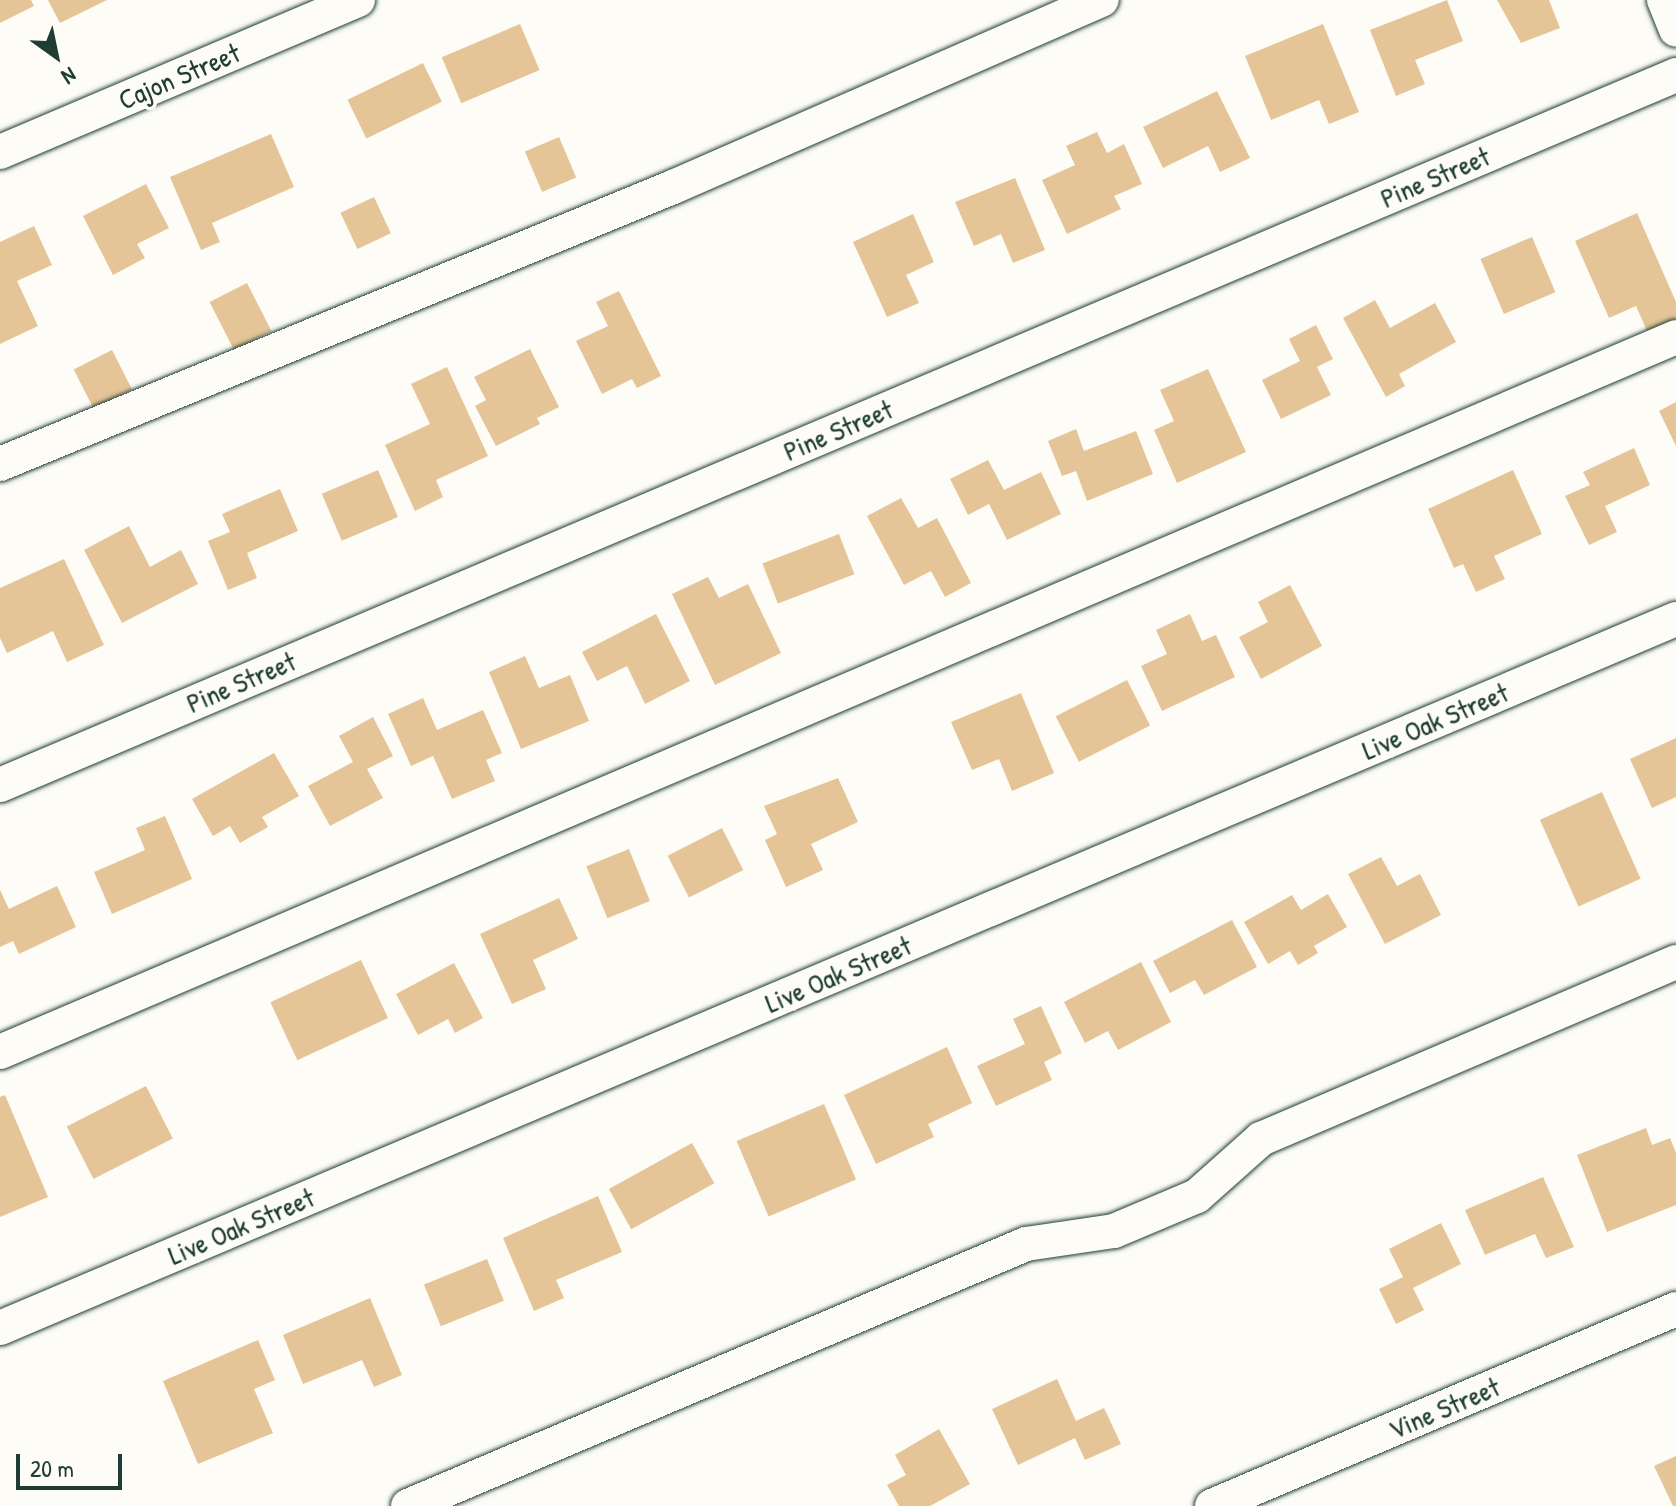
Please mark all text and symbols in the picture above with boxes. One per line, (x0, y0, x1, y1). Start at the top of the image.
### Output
north arrow (16, 16, 96, 96)
street label: Cajon Street (113, 35, 245, 117)
text: N (56, 60, 82, 92)
street label: Pine Street (1375, 139, 1495, 215)
street label: Pine Street (778, 392, 898, 468)
street label: Pine Street (181, 644, 301, 720)
street label: Live Oak Street (1357, 675, 1513, 767)
street label: Live Oak Street (760, 928, 916, 1020)
street label: Live Oak Street (163, 1180, 319, 1272)
street label: Vine Street (1383, 1370, 1505, 1446)
scale bar (20, 1438, 126, 1488)
text: 20 m (30, 1452, 74, 1484)

